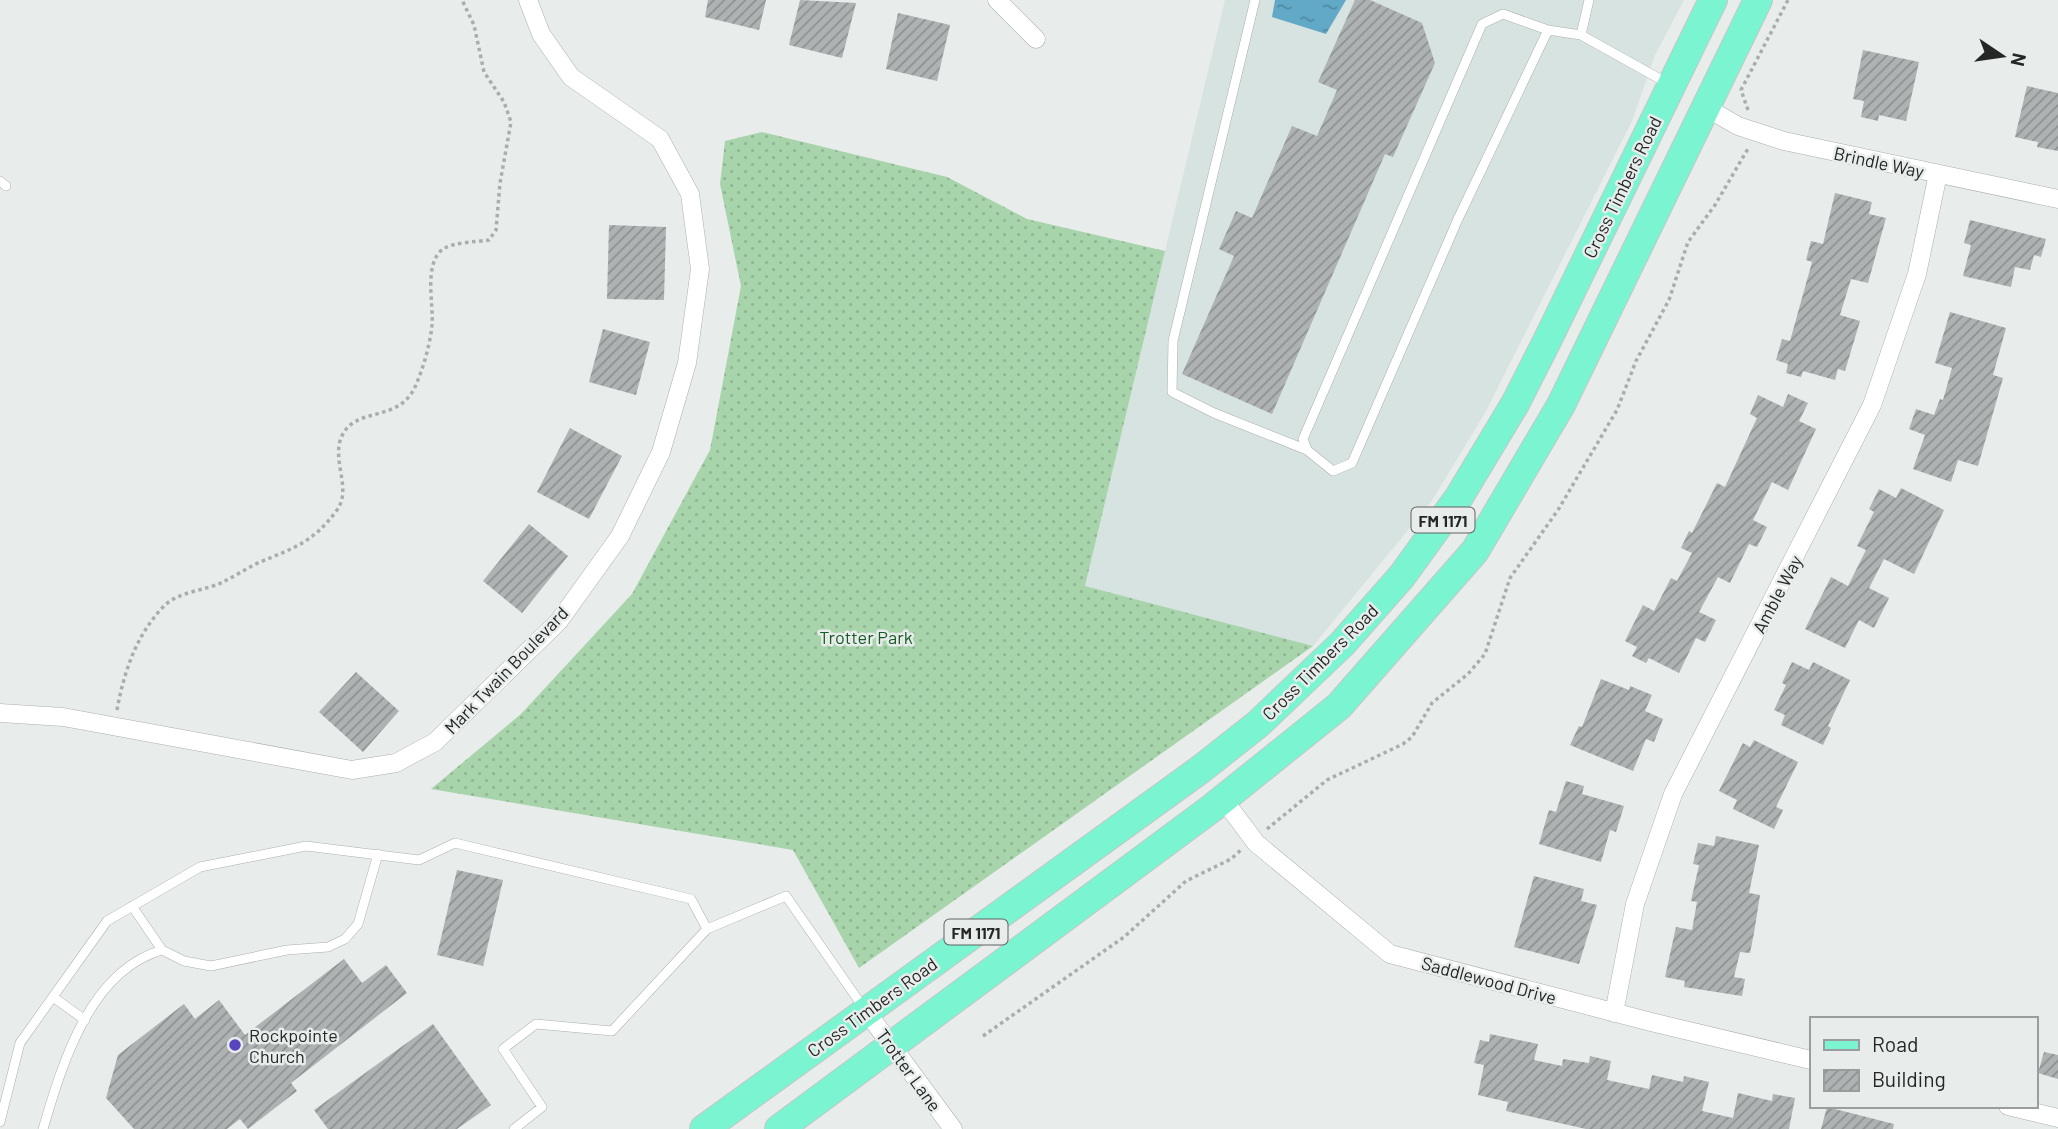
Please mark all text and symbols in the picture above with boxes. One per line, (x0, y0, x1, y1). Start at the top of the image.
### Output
north arrow (1967, 21, 2037, 91)
text: N (2006, 51, 2032, 69)
street label: Cross Timbers Road (1578, 112, 1666, 262)
street label: Brindle Way (1832, 142, 1926, 182)
road number: FM 1171 (1412, 508, 1474, 533)
street label: Amble Way (1747, 551, 1807, 637)
street label: Cross Timbers Road (1257, 599, 1383, 725)
street label: Mark Twain Boulevard (439, 602, 573, 738)
park label: Trotter Park (819, 626, 913, 648)
road number: FM 1171 (944, 920, 1007, 944)
street label: Saddlewood Drive (1419, 951, 1559, 1009)
street label: Cross Timbers Road (803, 953, 941, 1061)
legend (1810, 1017, 2037, 1108)
place label: Rockpointe Church (249, 1024, 338, 1067)
street label: Trotter Lane (872, 1024, 946, 1116)
text: Road (1872, 1031, 1918, 1056)
marker: Rockpointe Church (227, 1037, 243, 1053)
text: Building (1872, 1066, 1946, 1091)

